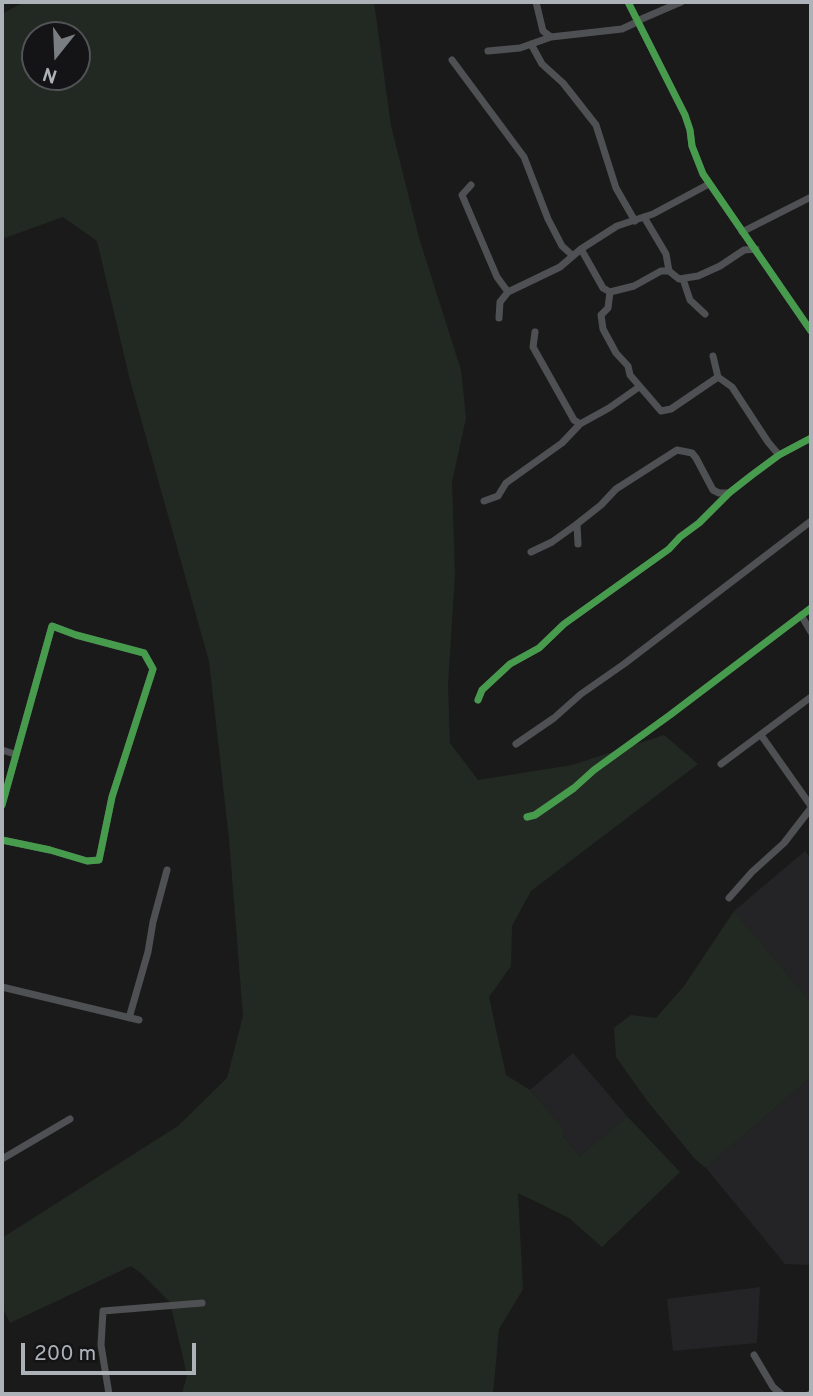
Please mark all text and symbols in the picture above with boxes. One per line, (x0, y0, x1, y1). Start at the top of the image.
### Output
north arrow (21, 21, 91, 91)
text: N (40, 61, 60, 88)
scale bar (24, 1330, 200, 1374)
text: 200 m (34, 1341, 96, 1368)

